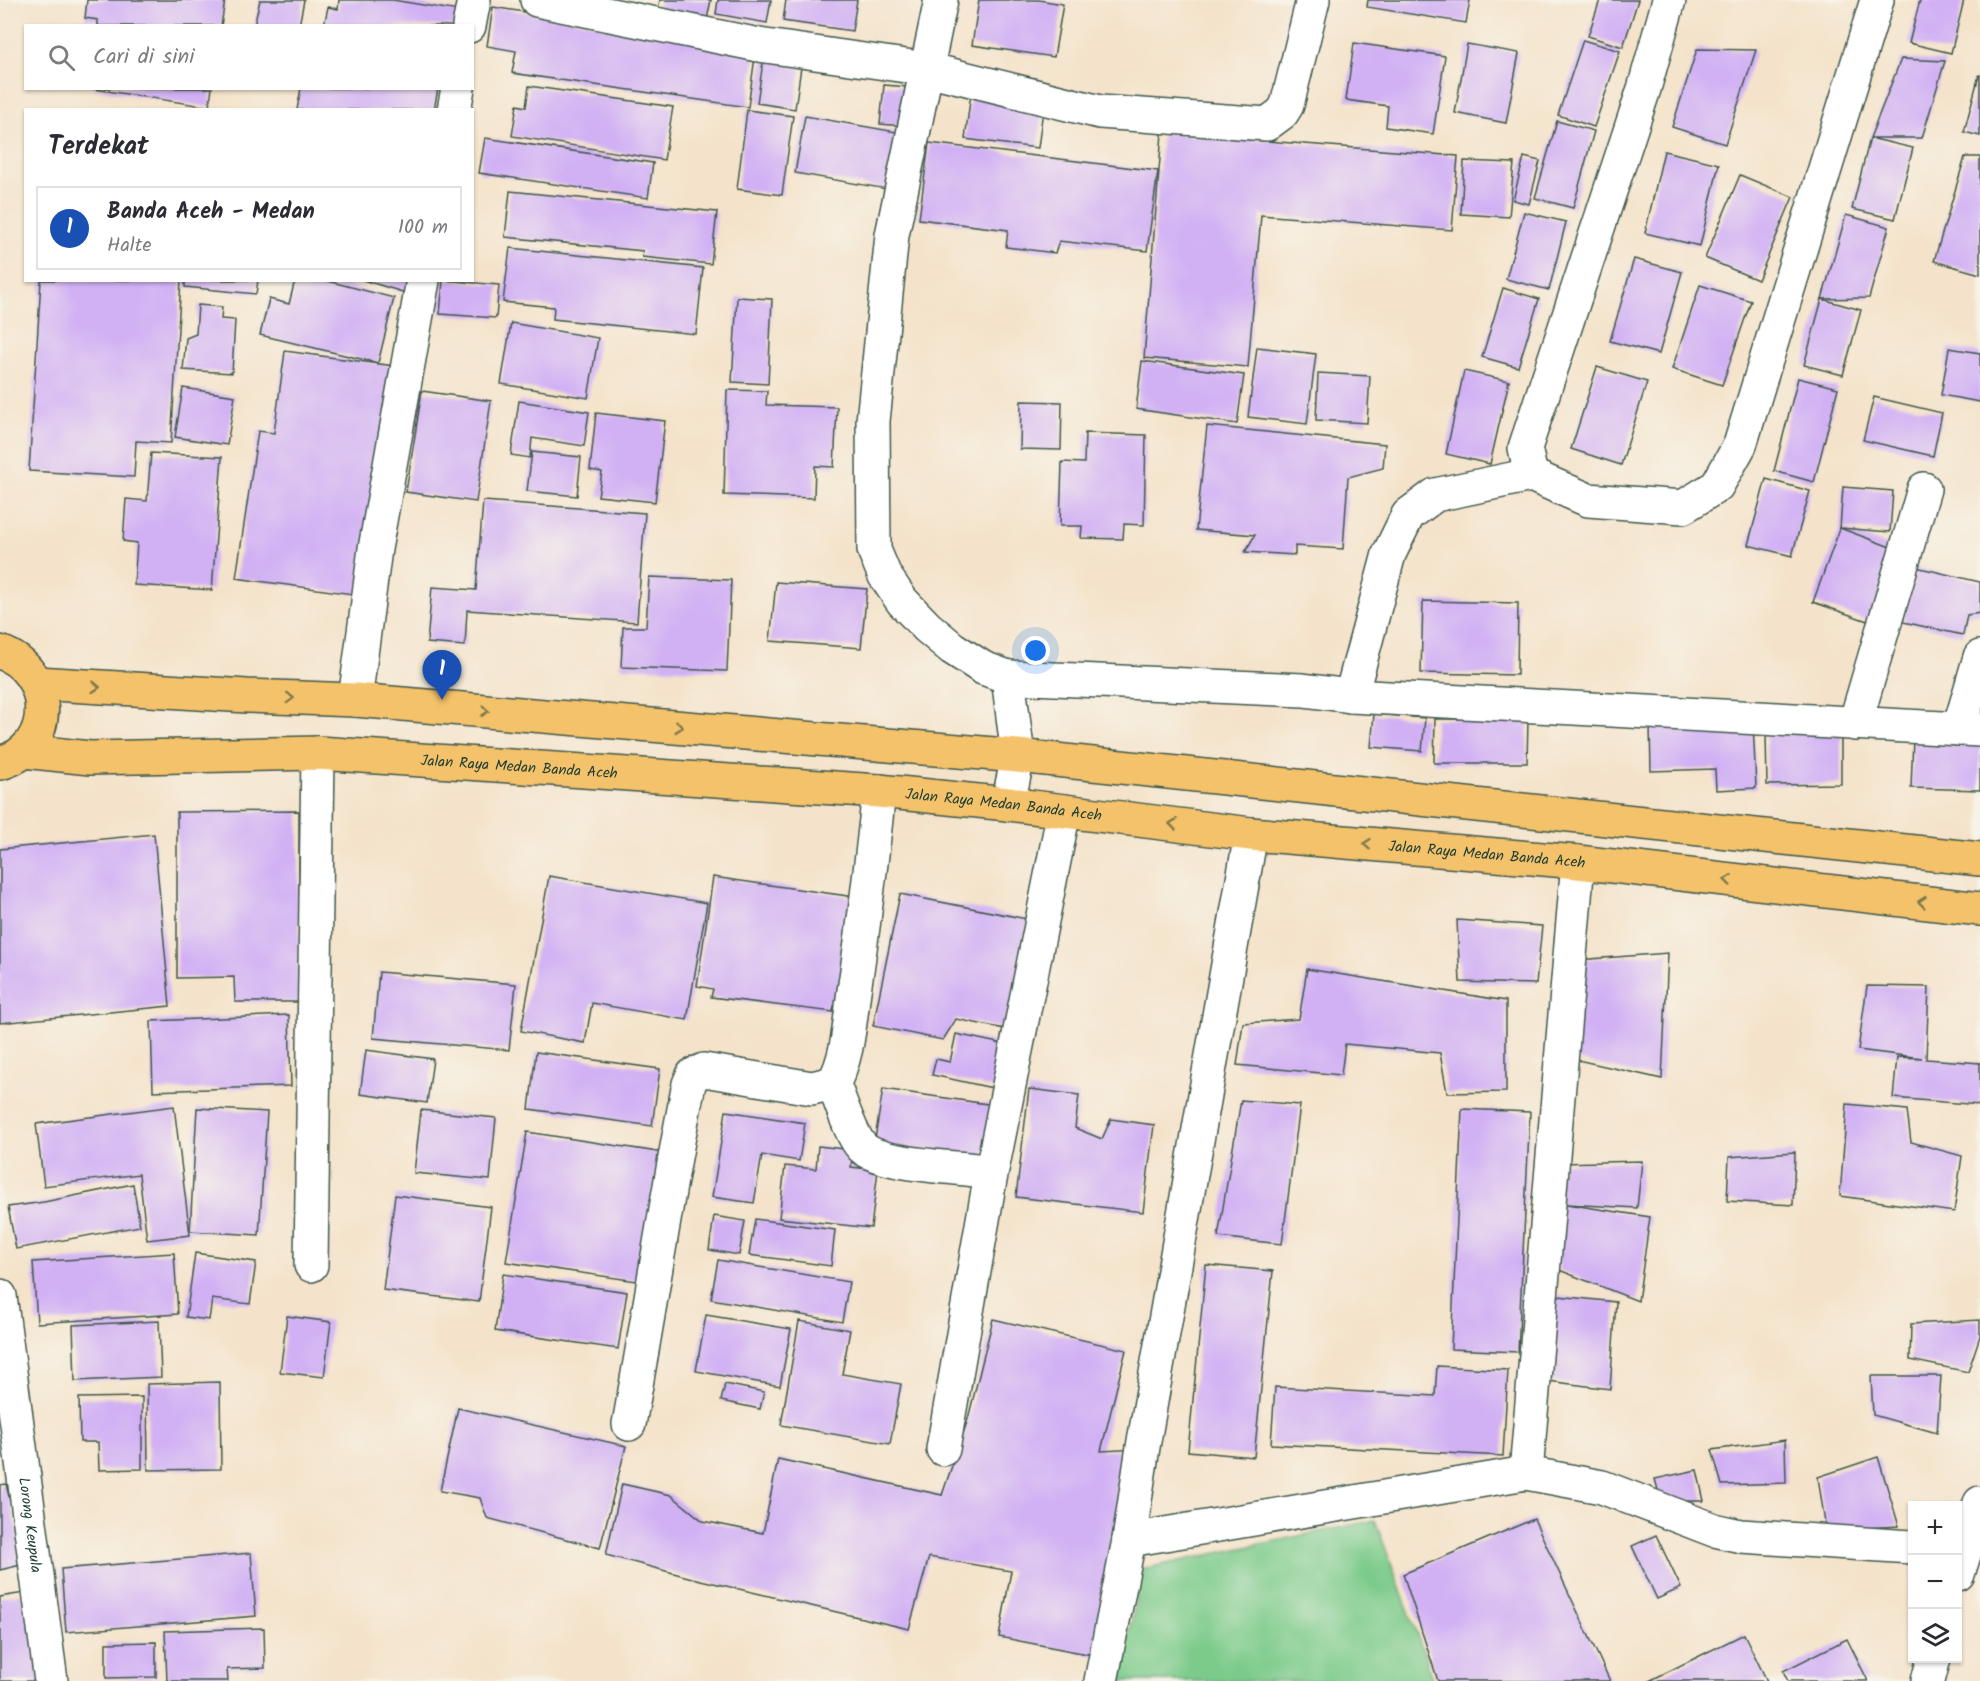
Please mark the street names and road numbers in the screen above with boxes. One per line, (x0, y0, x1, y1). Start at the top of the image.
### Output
street label: Jalan Raya Medan Banda Aceh (420, 749, 618, 786)
street label: Jalan Raya Medan Banda Aceh (904, 783, 1103, 828)
street label: Jalan Raya Medan Banda Aceh (1387, 835, 1587, 876)
street label: Lorong Keupula (11, 1476, 48, 1574)

